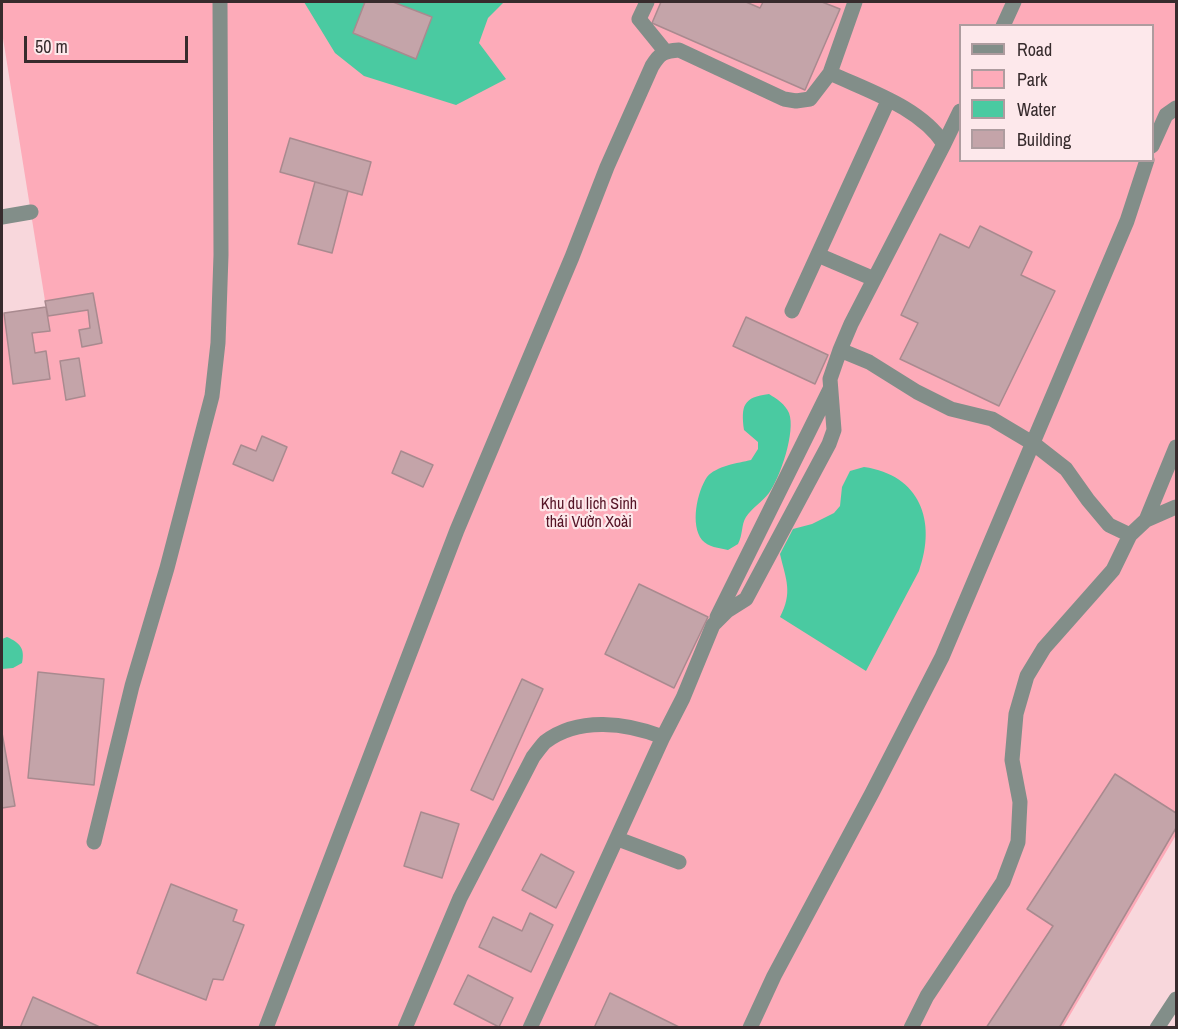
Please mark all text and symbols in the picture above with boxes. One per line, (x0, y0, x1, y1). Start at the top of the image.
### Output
scale bar (27, 24, 190, 62)
legend (959, 24, 1154, 162)
text: 50 m (35, 34, 68, 59)
text: Road (1017, 37, 1052, 62)
text: Park (1017, 67, 1047, 92)
text: Water (1017, 97, 1056, 122)
text: Building (1017, 127, 1071, 152)
park label: Khu du lịch Sinh thái Vườn Xoài (541, 495, 637, 533)

